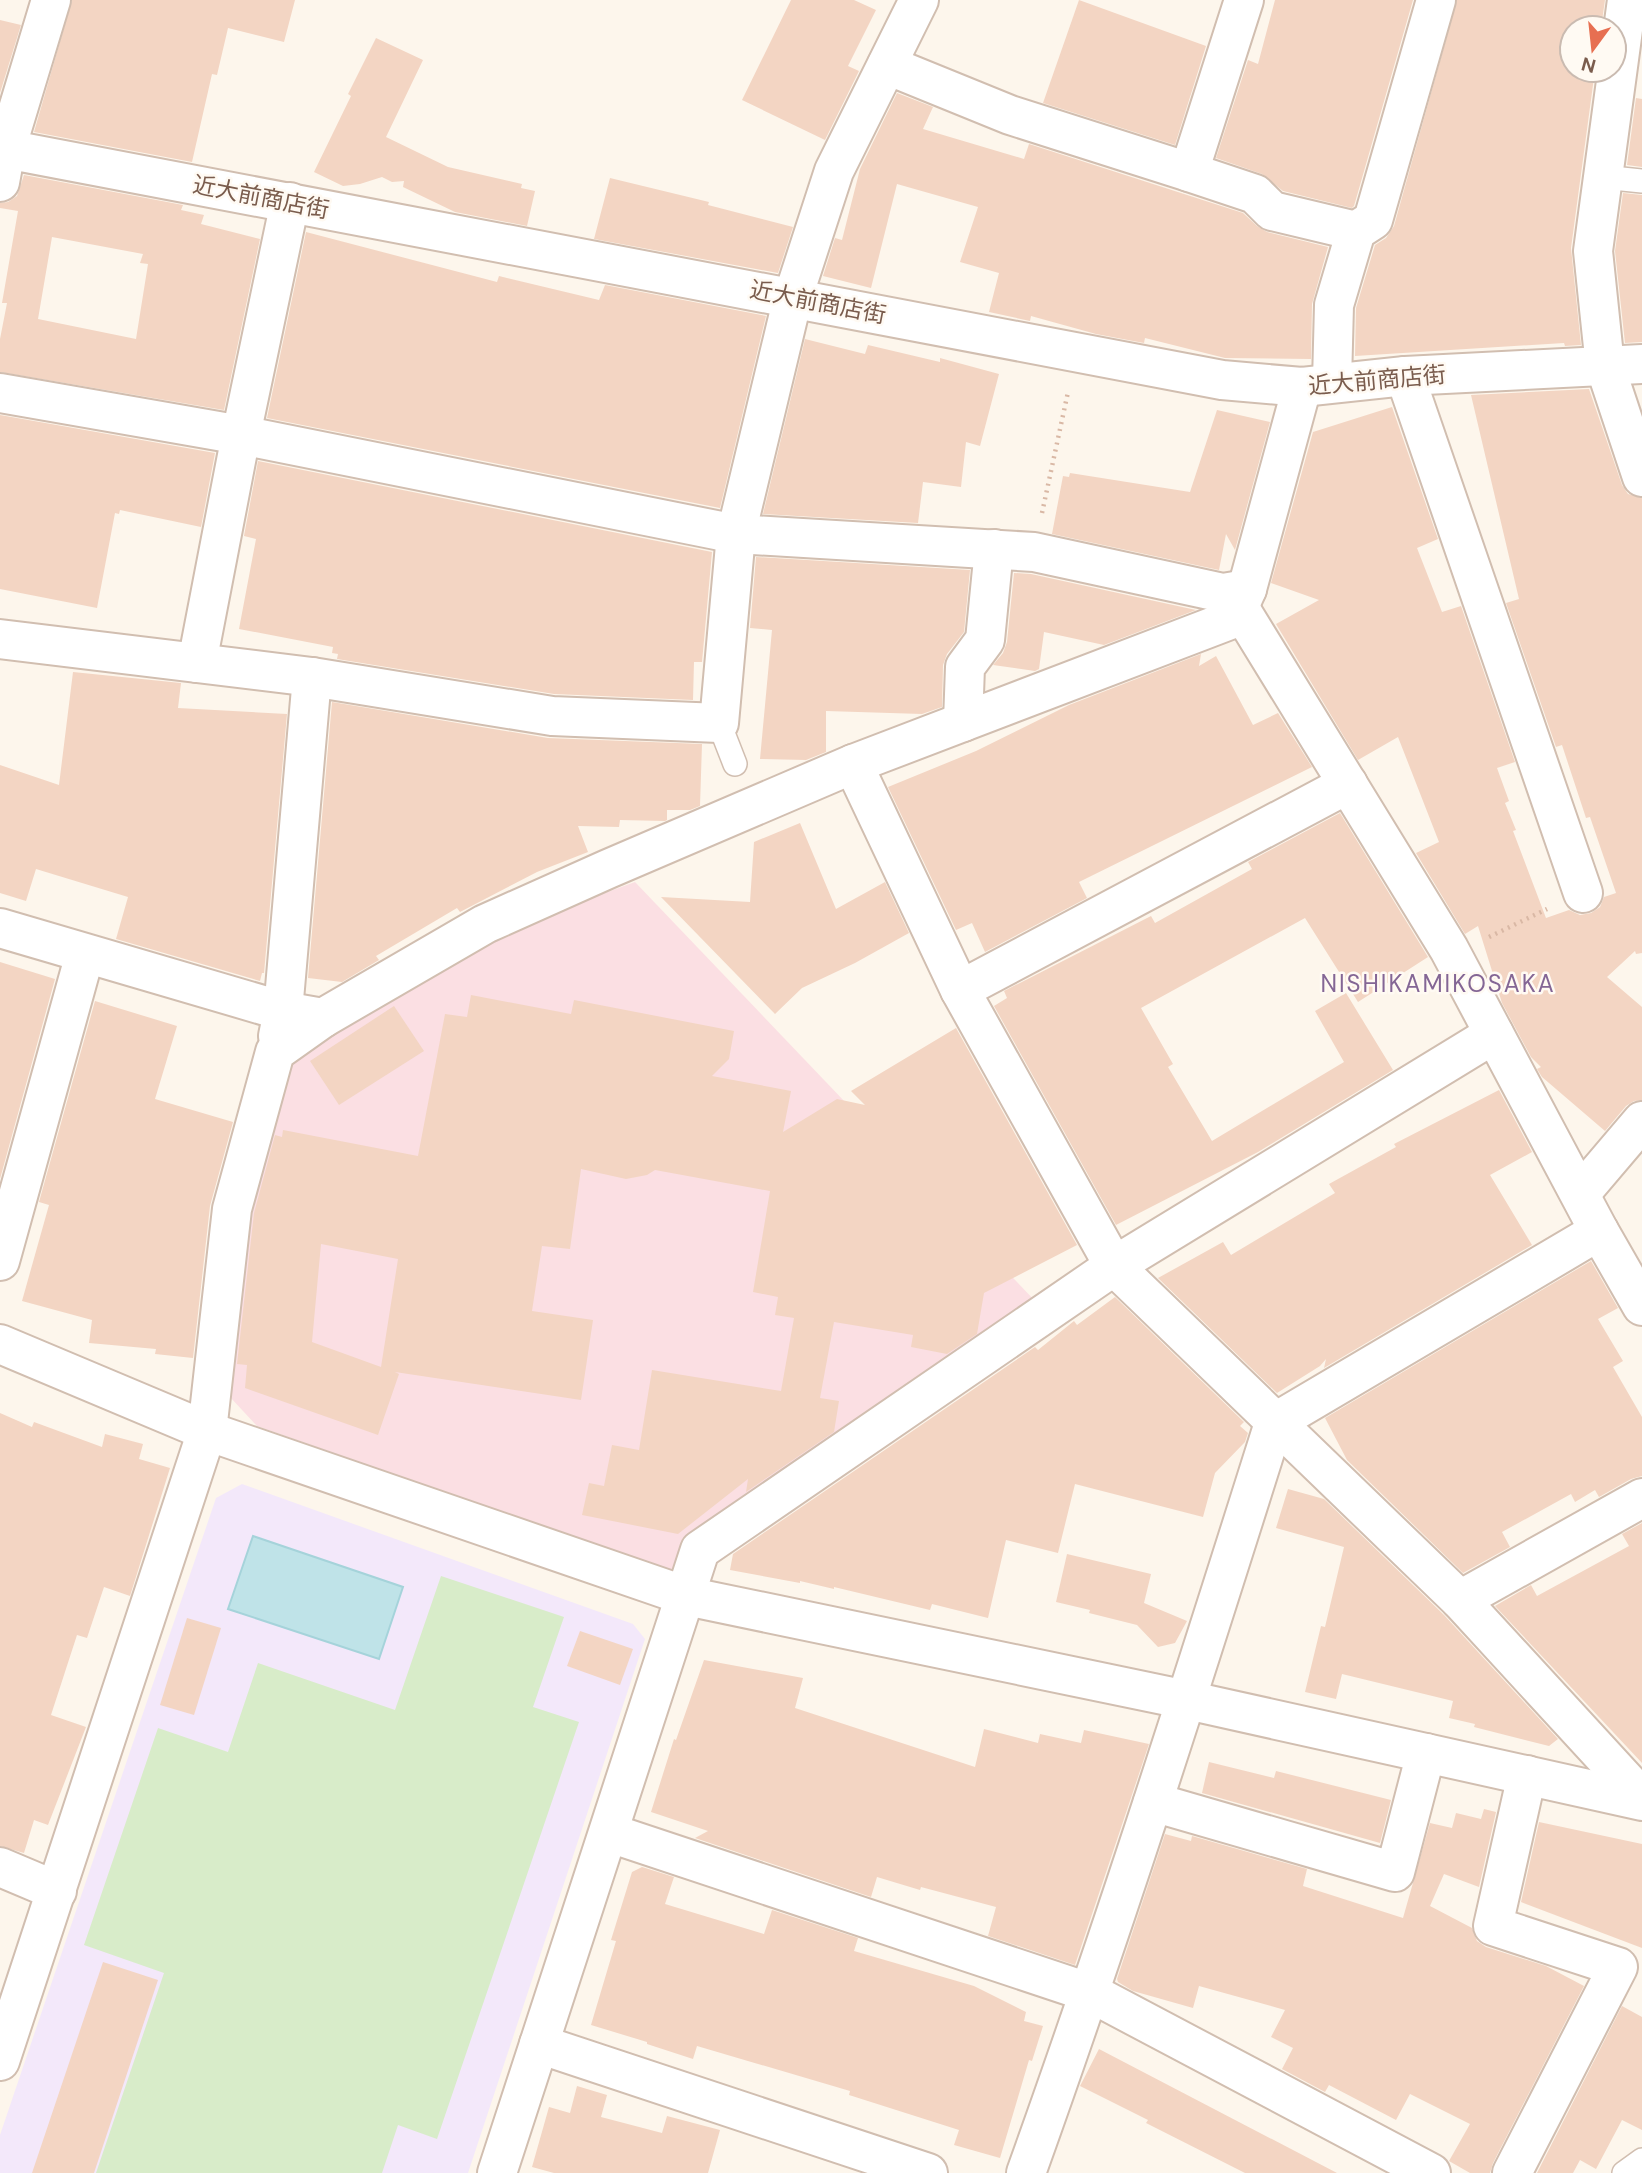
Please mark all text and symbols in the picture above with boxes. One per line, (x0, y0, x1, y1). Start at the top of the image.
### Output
north arrow (1558, 14, 1628, 84)
text: N (1579, 51, 1599, 79)
street label: 近大前商店街 (190, 169, 332, 225)
street label: 近大前商店街 (747, 274, 889, 330)
street label: 近大前商店街 (1307, 359, 1447, 401)
district label: NISHIKAMIKOSAKA (1320, 968, 1556, 999)

